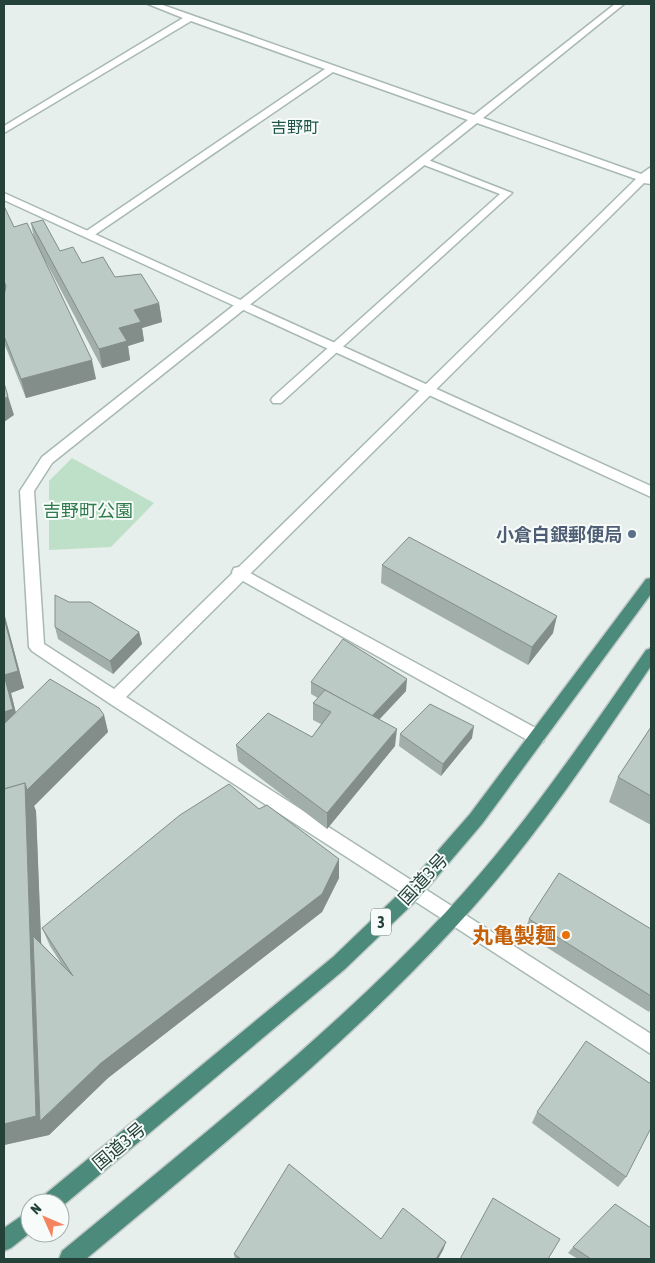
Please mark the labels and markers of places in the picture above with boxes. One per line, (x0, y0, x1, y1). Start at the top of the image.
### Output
place label: 小倉白銀郵便局 (496, 524, 622, 545)
marker: 小倉白銀郵便局 (626, 528, 638, 540)
place label: 丸亀製麺 (472, 923, 556, 947)
marker: 丸亀製麺 (560, 929, 572, 941)

